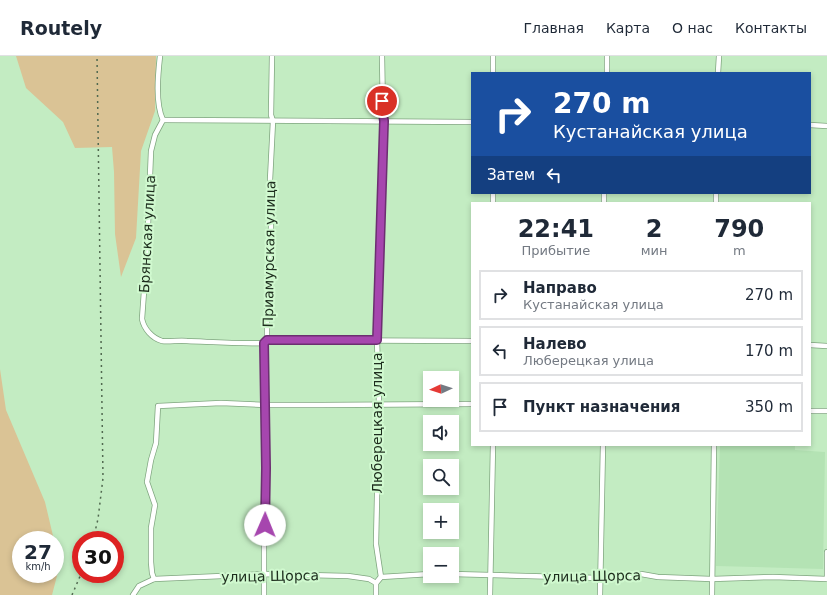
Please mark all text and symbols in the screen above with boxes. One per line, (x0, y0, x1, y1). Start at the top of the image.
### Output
text: Routely (20, 17, 102, 39)
text: Главная (523, 20, 584, 36)
text: Карта (606, 20, 650, 36)
text: О нас (672, 20, 713, 36)
text: Контакты (735, 20, 807, 36)
pin (365, 84, 399, 118)
text: 270 m (553, 87, 650, 120)
icon: right (487, 88, 539, 140)
icon: arrive (371, 90, 393, 112)
text: Кустанайская улица (553, 121, 748, 142)
icon: left (543, 164, 565, 186)
text: Затем (487, 166, 535, 184)
street label: Брянская улица (136, 175, 158, 293)
street label: Приамурская улица (260, 180, 278, 328)
text: 22:41 (518, 215, 594, 243)
text: 2 (646, 215, 662, 243)
text: 790 (714, 215, 764, 243)
text: Прибытие (521, 243, 590, 258)
text: мин (641, 243, 668, 258)
text: m (733, 243, 746, 258)
text: Направо (523, 279, 597, 297)
icon: right (489, 284, 511, 306)
text: 270 m (745, 286, 793, 304)
text: Кустанайская улица (523, 297, 664, 312)
text: Налево (523, 335, 587, 353)
icon: left (489, 340, 511, 362)
text: 170 m (745, 342, 793, 360)
street label: Люберецкая улица (369, 353, 385, 493)
text: Люберецкая улица (523, 353, 654, 368)
north arrow (423, 371, 459, 407)
map controls (423, 371, 459, 583)
icon: arrive (489, 396, 511, 418)
text: Пункт назначения (523, 398, 680, 416)
text: 350 m (745, 398, 793, 416)
button: sound (423, 415, 459, 451)
button: search (423, 459, 459, 495)
button: + (423, 503, 459, 539)
position arrow (244, 504, 286, 546)
speed limit sign: 30 (72, 531, 124, 583)
text: 27 (24, 540, 52, 564)
button: − (423, 547, 459, 583)
text: km/h (25, 561, 51, 572)
street label: улица Щорса (221, 567, 319, 585)
street label: улица Щорса (543, 567, 641, 585)

